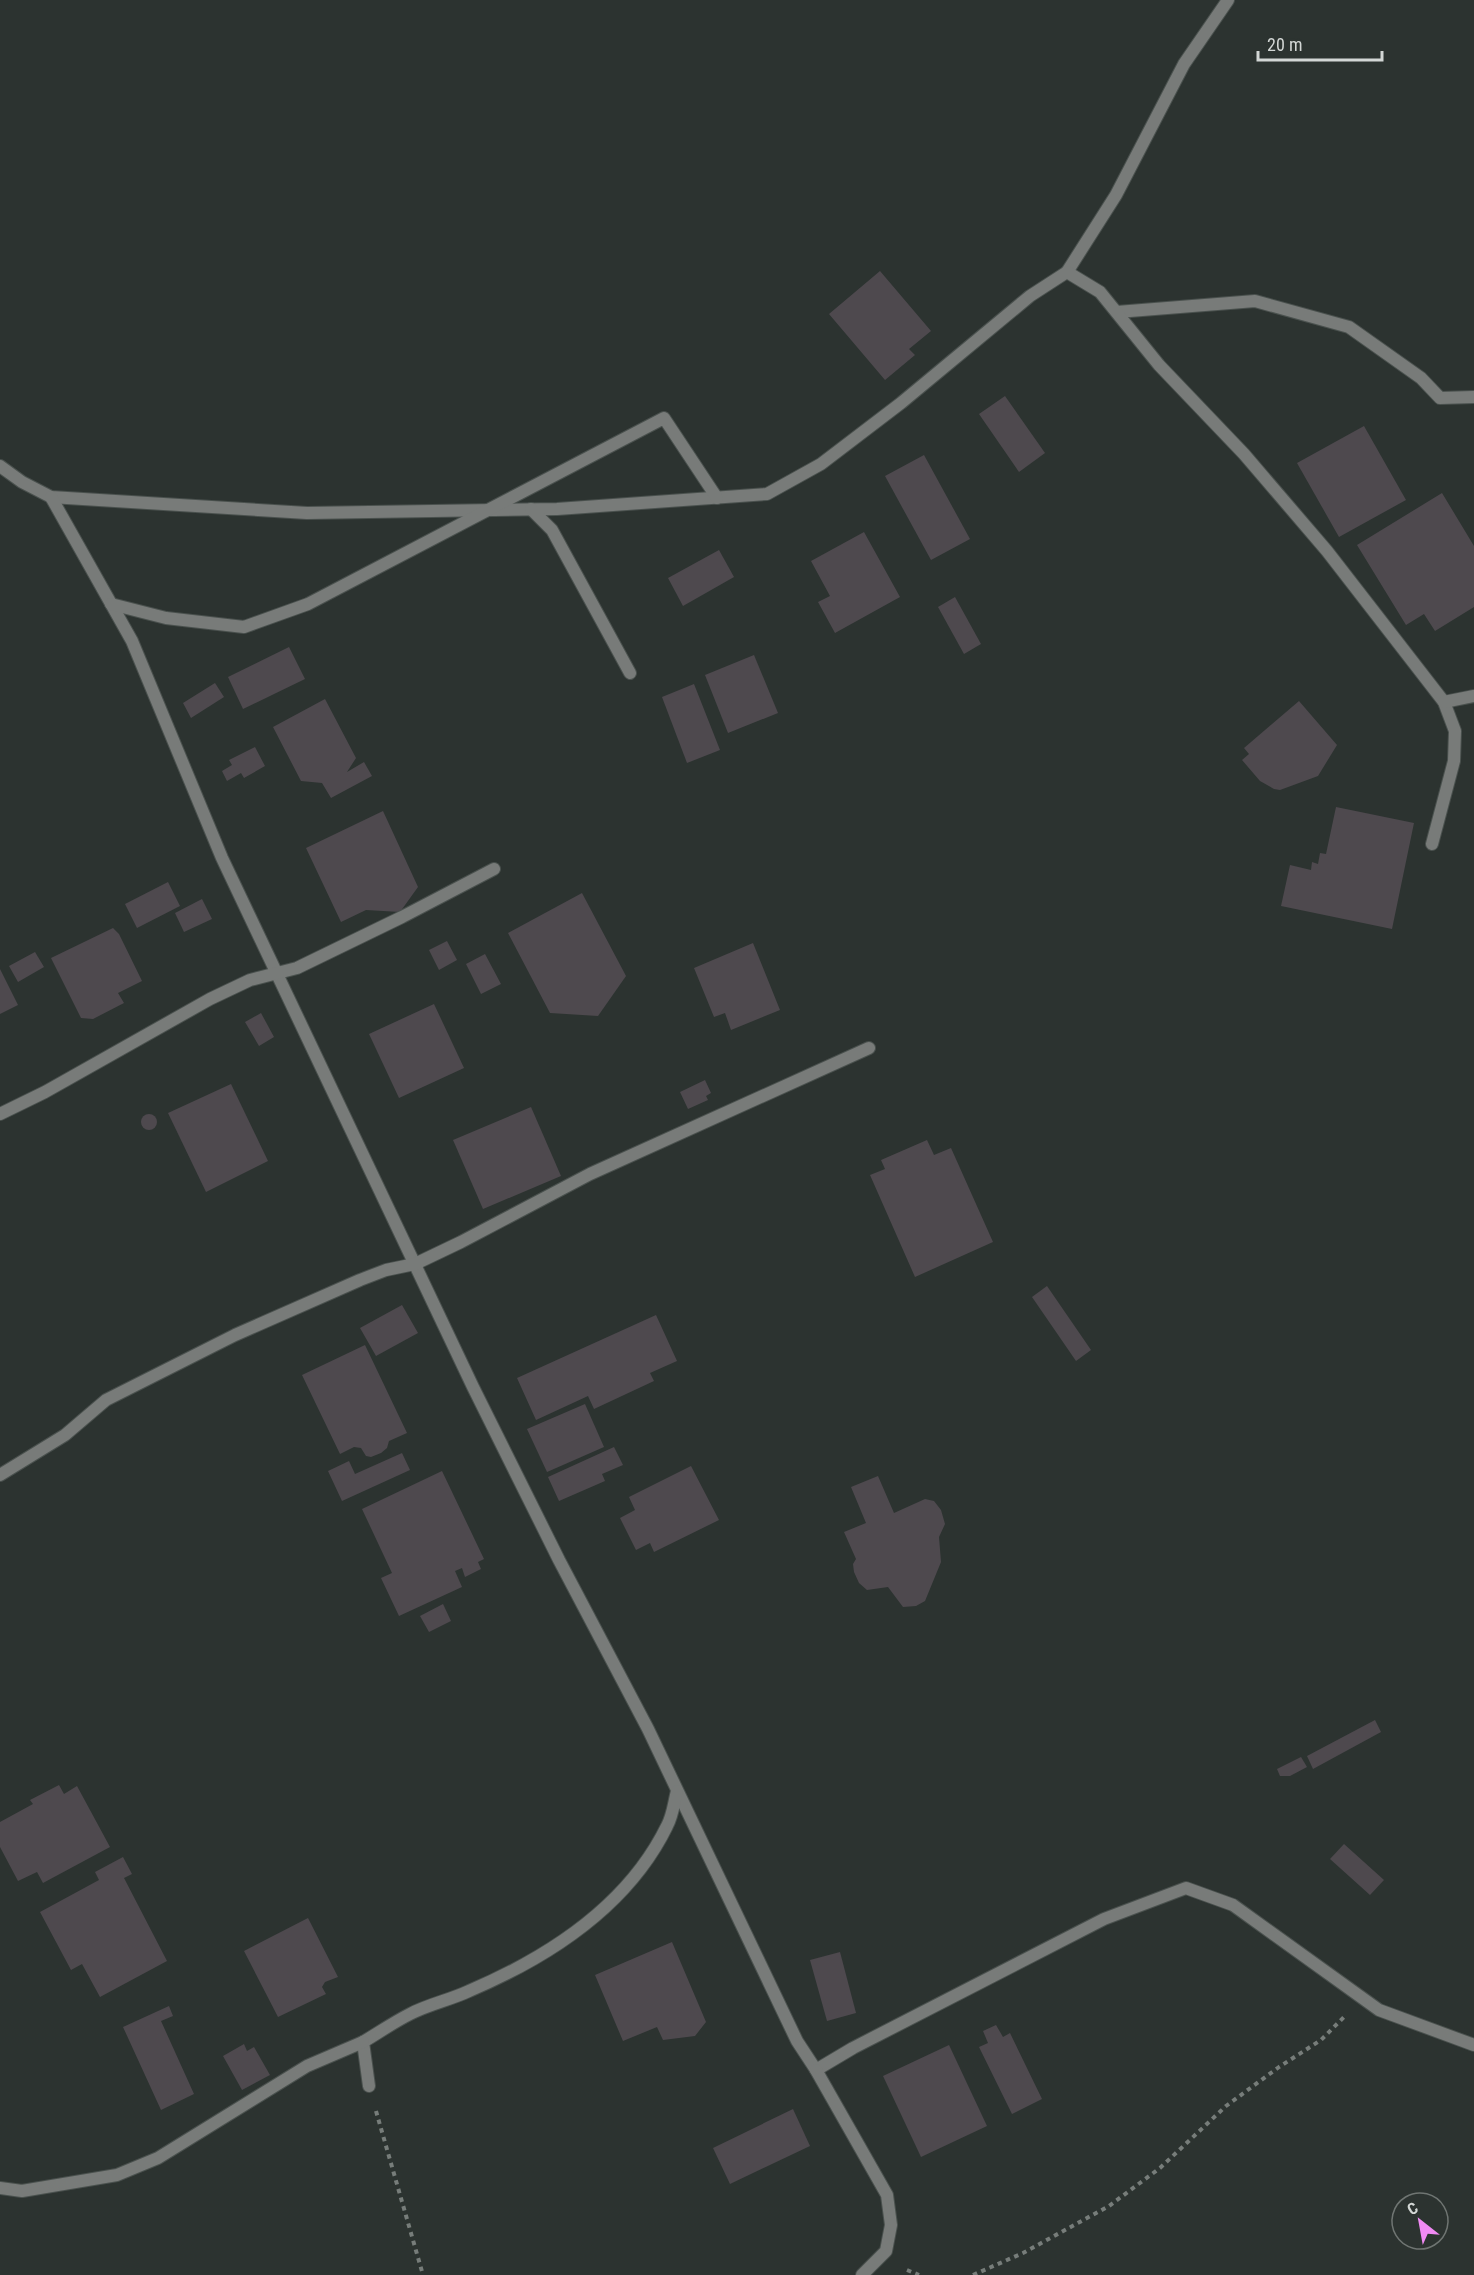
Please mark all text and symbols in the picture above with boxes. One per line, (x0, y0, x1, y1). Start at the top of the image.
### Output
scale bar (1258, 24, 1382, 62)
text: 20 m (1267, 34, 1302, 55)
north arrow (1390, 2191, 1450, 2251)
text: С (1404, 2198, 1421, 2219)

